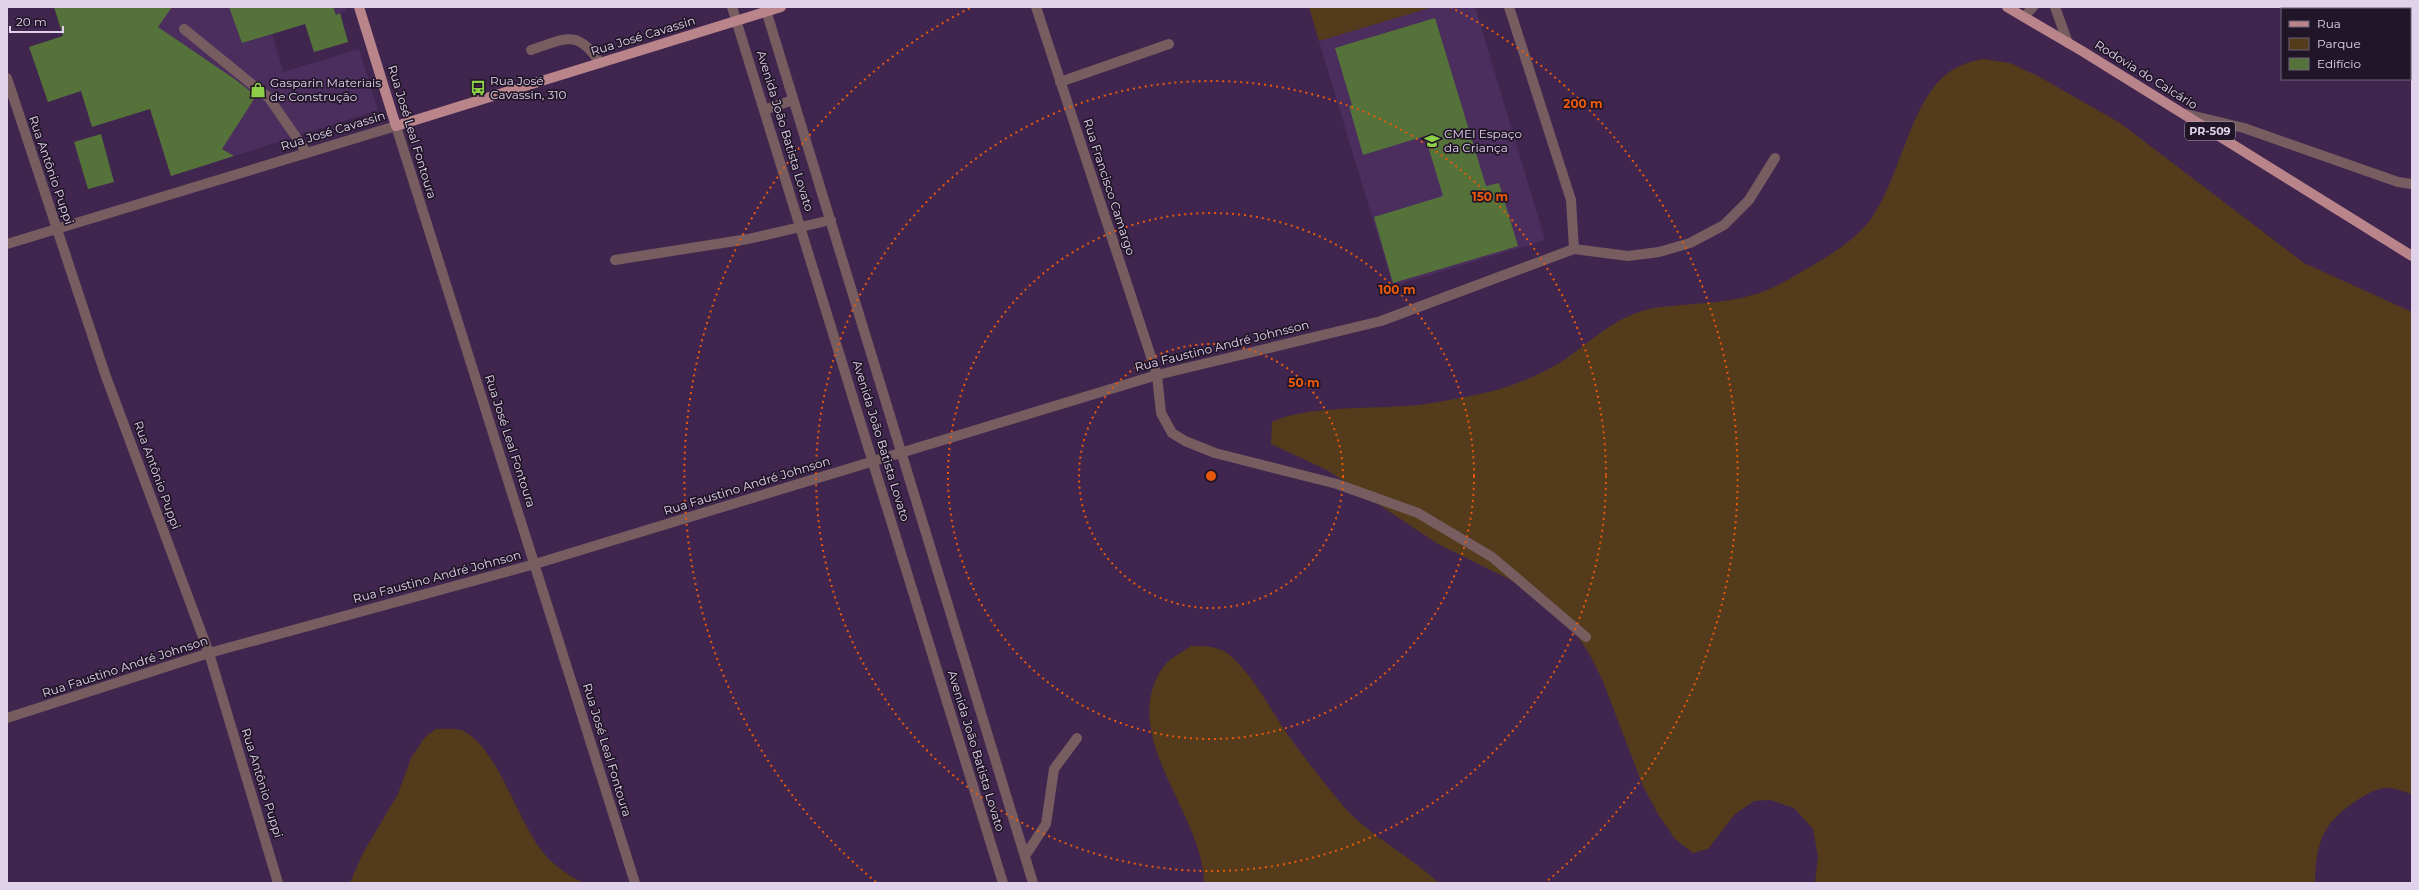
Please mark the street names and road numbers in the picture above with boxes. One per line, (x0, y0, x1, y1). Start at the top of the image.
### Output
street label: Rua José Cavassin (589, 12, 697, 59)
street label: Rodovia do Calcário (2092, 37, 2200, 112)
street label: Avenida João Batista Lovato (754, 49, 817, 213)
street label: Rua José Leal Fontoura (385, 63, 440, 200)
street label: Rua José Cavassin (279, 107, 387, 154)
street label: Rua Antônio Puppi (26, 113, 77, 226)
street label: Rua Francisco Camargo (1080, 117, 1139, 257)
road number: PR-509 (2185, 122, 2235, 140)
street label: Rua Faustino André Johnsson (1133, 317, 1311, 374)
street label: Avenida João Batista Lovato (850, 359, 913, 523)
street label: Rua José Leal Fontoura (482, 372, 539, 509)
street label: Rua Antônio Puppi (131, 419, 184, 531)
street label: Rua Faustino André Johnson (662, 453, 832, 518)
street label: Rua Faustino André Johnson (351, 547, 523, 606)
street label: Rua Faustino André Johnson (40, 633, 210, 700)
street label: Avenida João Batista Lovato (945, 669, 1008, 833)
street label: Rua José Leal Fontoura (580, 681, 635, 818)
street label: Rua Antônio Puppi (239, 726, 286, 840)

